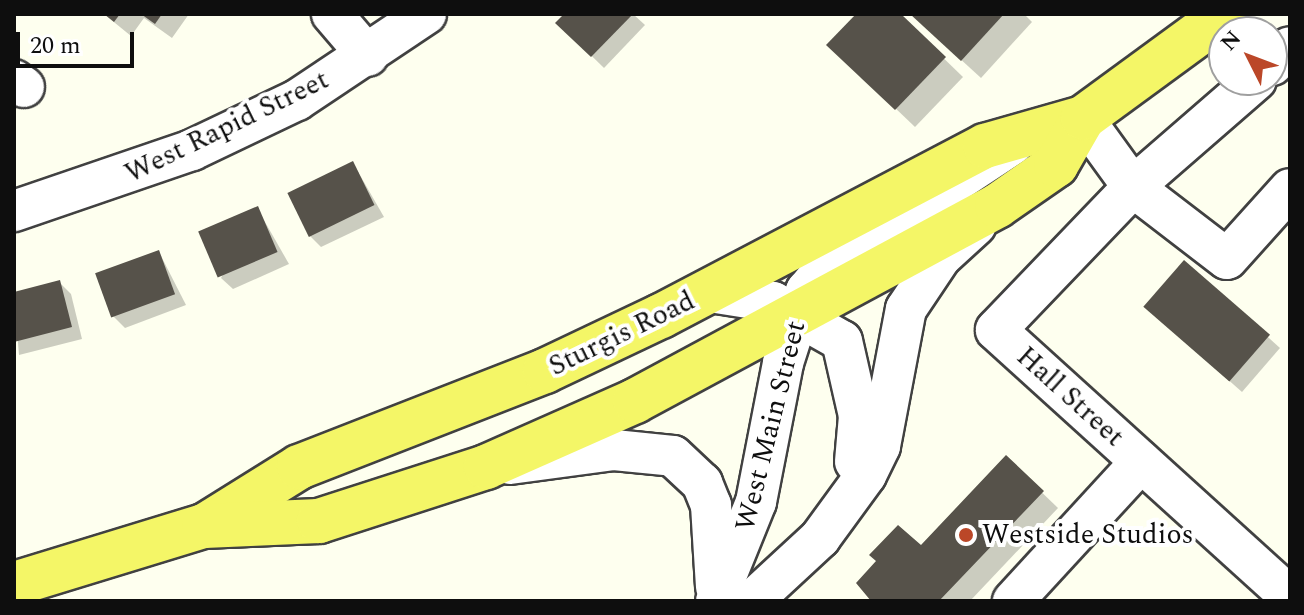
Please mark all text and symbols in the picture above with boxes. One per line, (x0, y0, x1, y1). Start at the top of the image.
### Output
scale bar (20, 16, 138, 66)
north arrow (1208, 16, 1288, 96)
text: N (1213, 23, 1250, 59)
text: 20 m (30, 28, 81, 64)
street label: West Rapid Street (120, 63, 334, 191)
street label: Sturgis Road (544, 284, 700, 384)
street label: West Main Street (729, 318, 813, 534)
street label: Hall Street (1009, 340, 1131, 454)
place label: Westside Studios (982, 518, 1194, 552)
marker: Westside Studios (957, 526, 975, 544)

